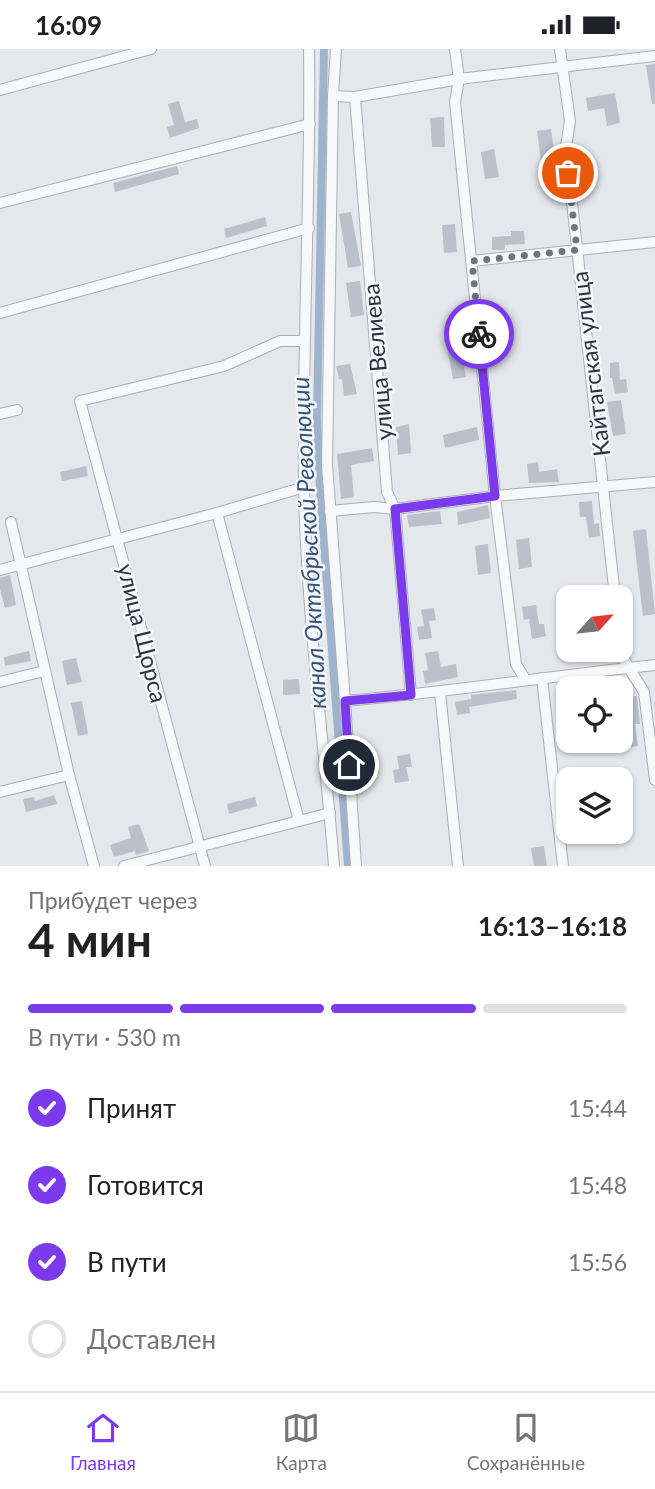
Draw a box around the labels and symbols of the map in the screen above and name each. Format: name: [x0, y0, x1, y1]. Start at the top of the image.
pin: [538, 143, 598, 203]
street label: Кайтагская улица: [565, 270, 615, 458]
street label: улица Велиева: [356, 282, 398, 442]
courier: [444, 299, 514, 369]
water label: канал Октябрьской Революции: [285, 376, 331, 710]
street label: улица Щорса: [112, 561, 174, 705]
north arrow: [556, 585, 634, 661]
pin: [319, 735, 379, 795]

